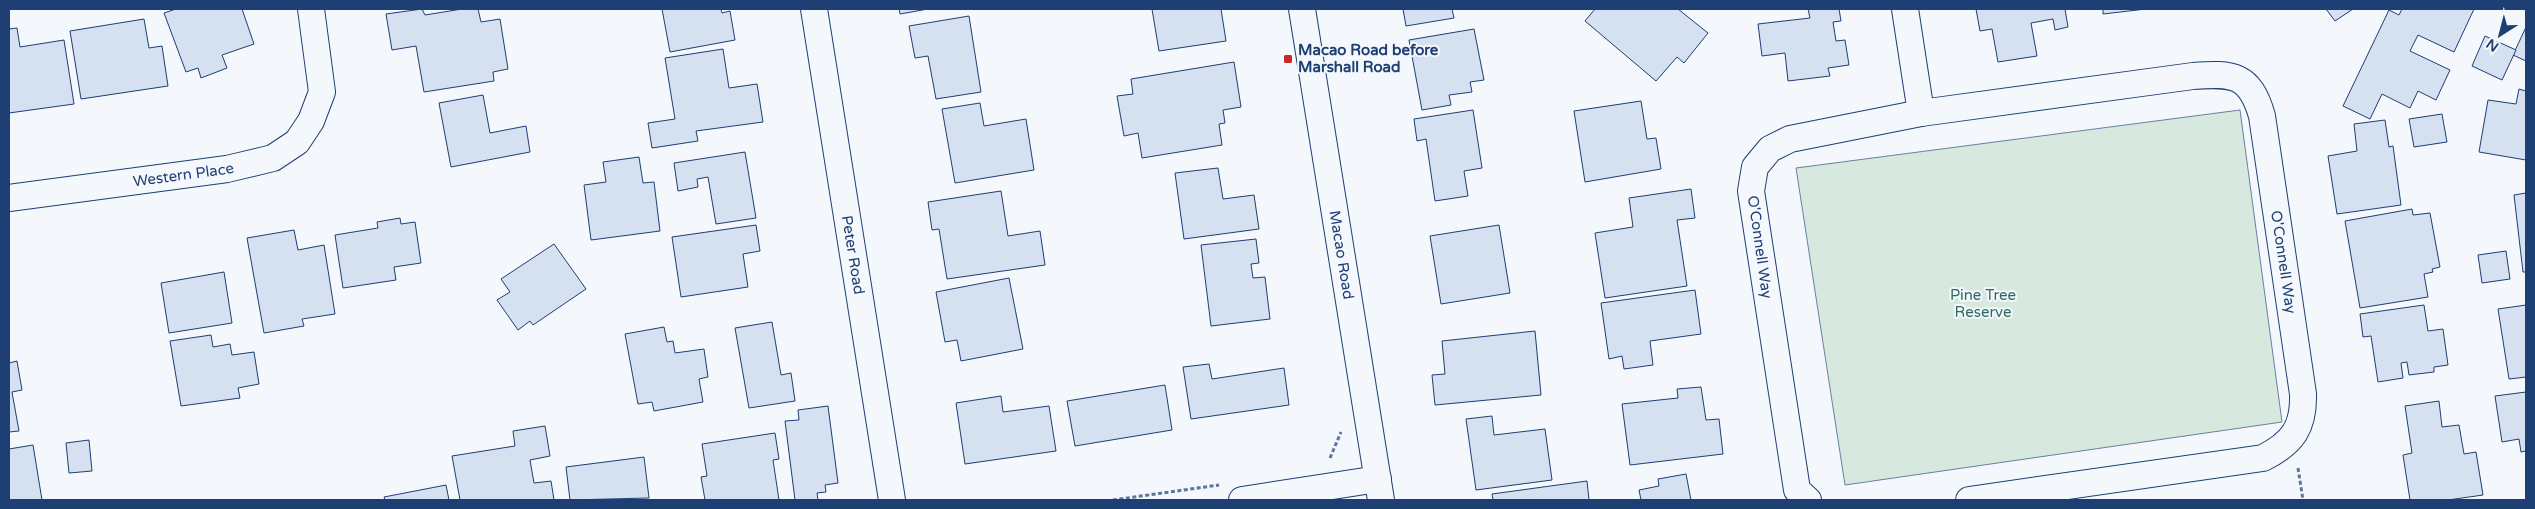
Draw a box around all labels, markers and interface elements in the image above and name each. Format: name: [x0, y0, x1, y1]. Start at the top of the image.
north arrow: [2475, 10, 2525, 60]
text: N: [2483, 35, 2502, 55]
place label: Macao Road before Marshall Road: [1298, 41, 1439, 76]
marker: Macao Road before Marshall Road: [1282, 53, 1294, 65]
street label: Western Place: [132, 159, 236, 190]
street label: O'Connell Way: [1744, 194, 1776, 300]
street label: Macao Road: [1326, 209, 1358, 301]
street label: O'Connell Way: [2267, 209, 2300, 315]
street label: Peter Road: [838, 214, 868, 296]
park label: Pine Tree Reserve: [1950, 286, 2016, 321]

